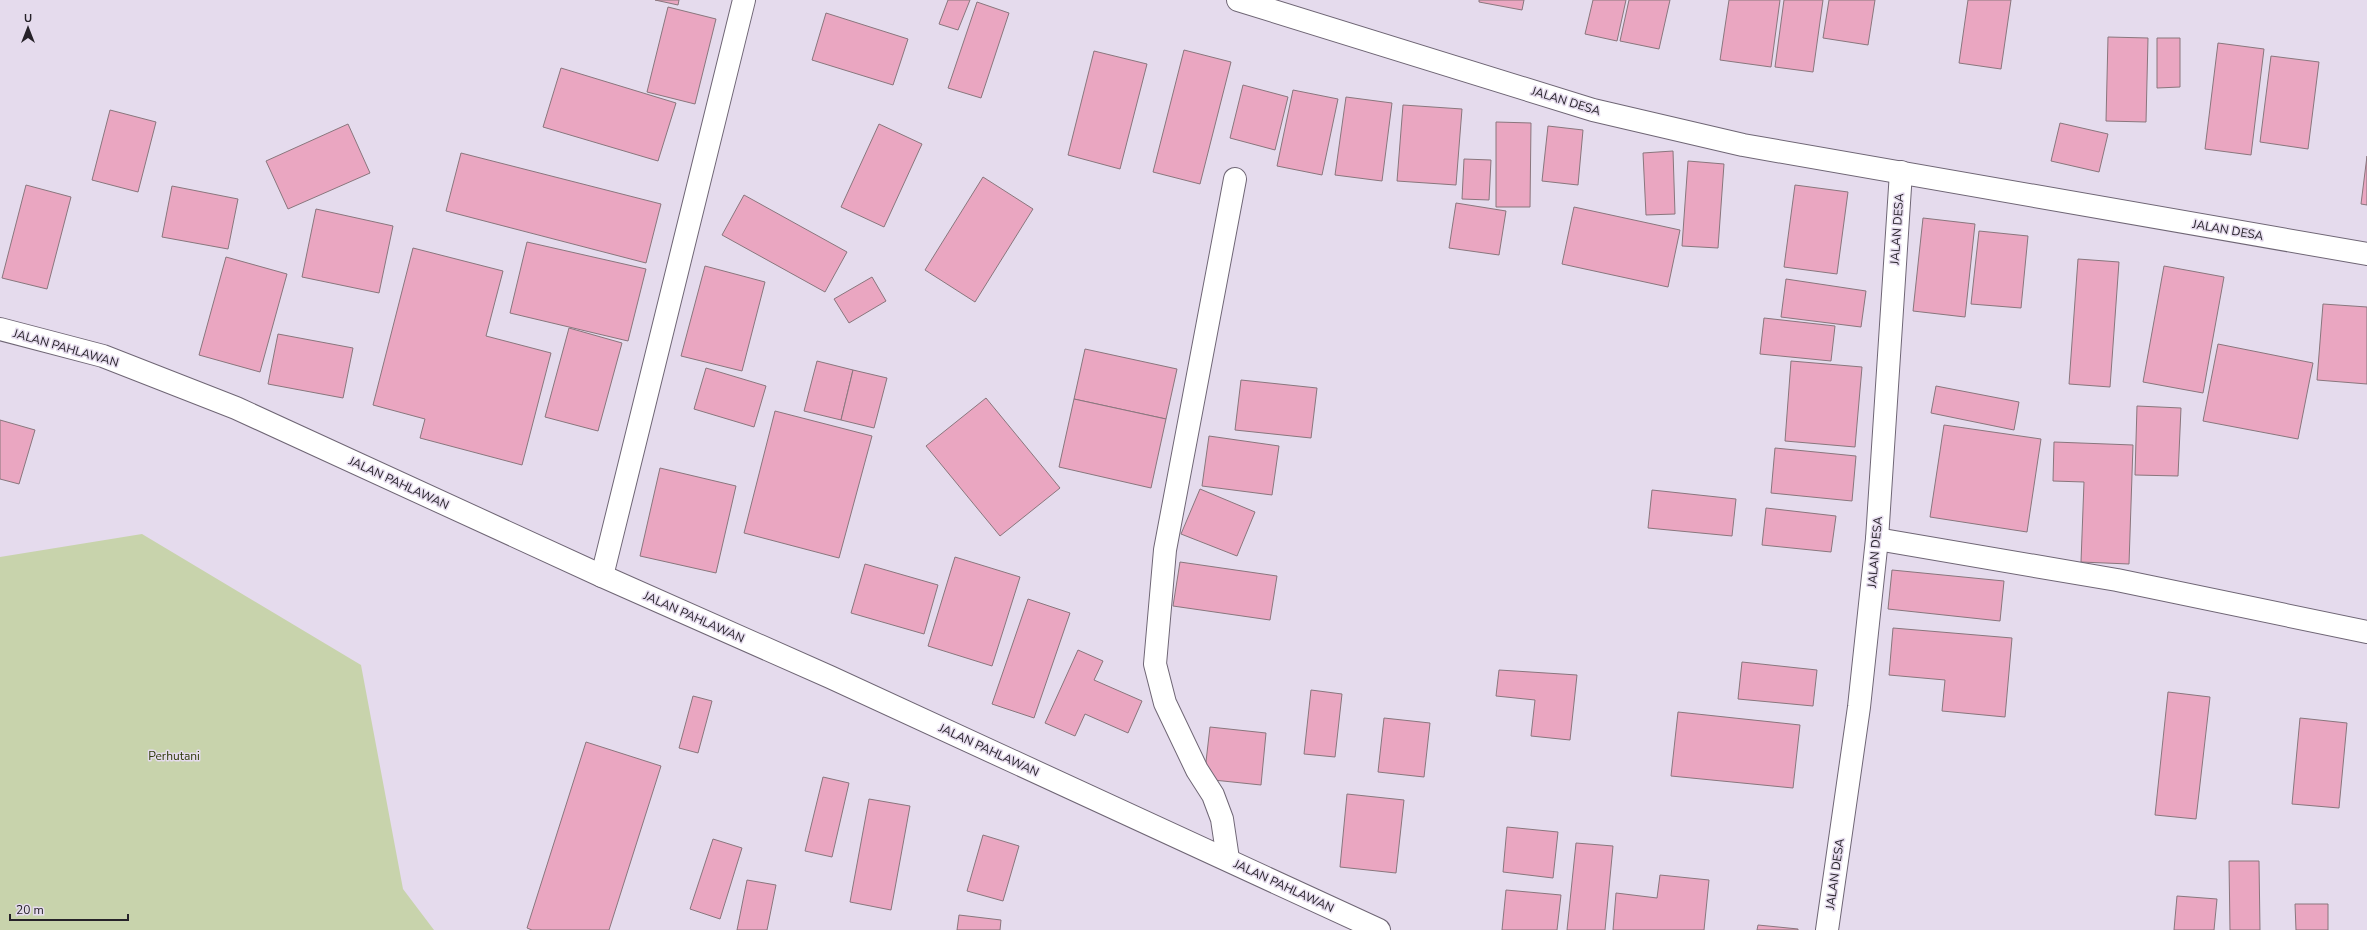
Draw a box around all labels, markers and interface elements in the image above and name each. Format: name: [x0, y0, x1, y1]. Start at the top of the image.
north arrow: [8, 8, 48, 48]
text: U: [24, 11, 32, 26]
street label: JALAN DESA: [1529, 83, 1603, 119]
street label: JALAN DESA: [1886, 193, 1907, 266]
street label: JALAN DESA: [2190, 216, 2265, 244]
street label: JALAN PAHLAWAN: [11, 325, 120, 371]
street label: JALAN PAHLAWAN: [345, 452, 452, 513]
street label: JALAN DESA: [1864, 515, 1886, 589]
street label: JALAN PAHLAWAN: [640, 587, 747, 646]
street label: JALAN PAHLAWAN: [935, 719, 1042, 780]
park label: Perhutani: [148, 748, 200, 764]
street label: JALAN DESA: [1822, 837, 1848, 912]
street label: JALAN PAHLAWAN: [1230, 855, 1337, 916]
scale bar: [10, 896, 128, 922]
text: 20 m: [16, 902, 44, 918]

